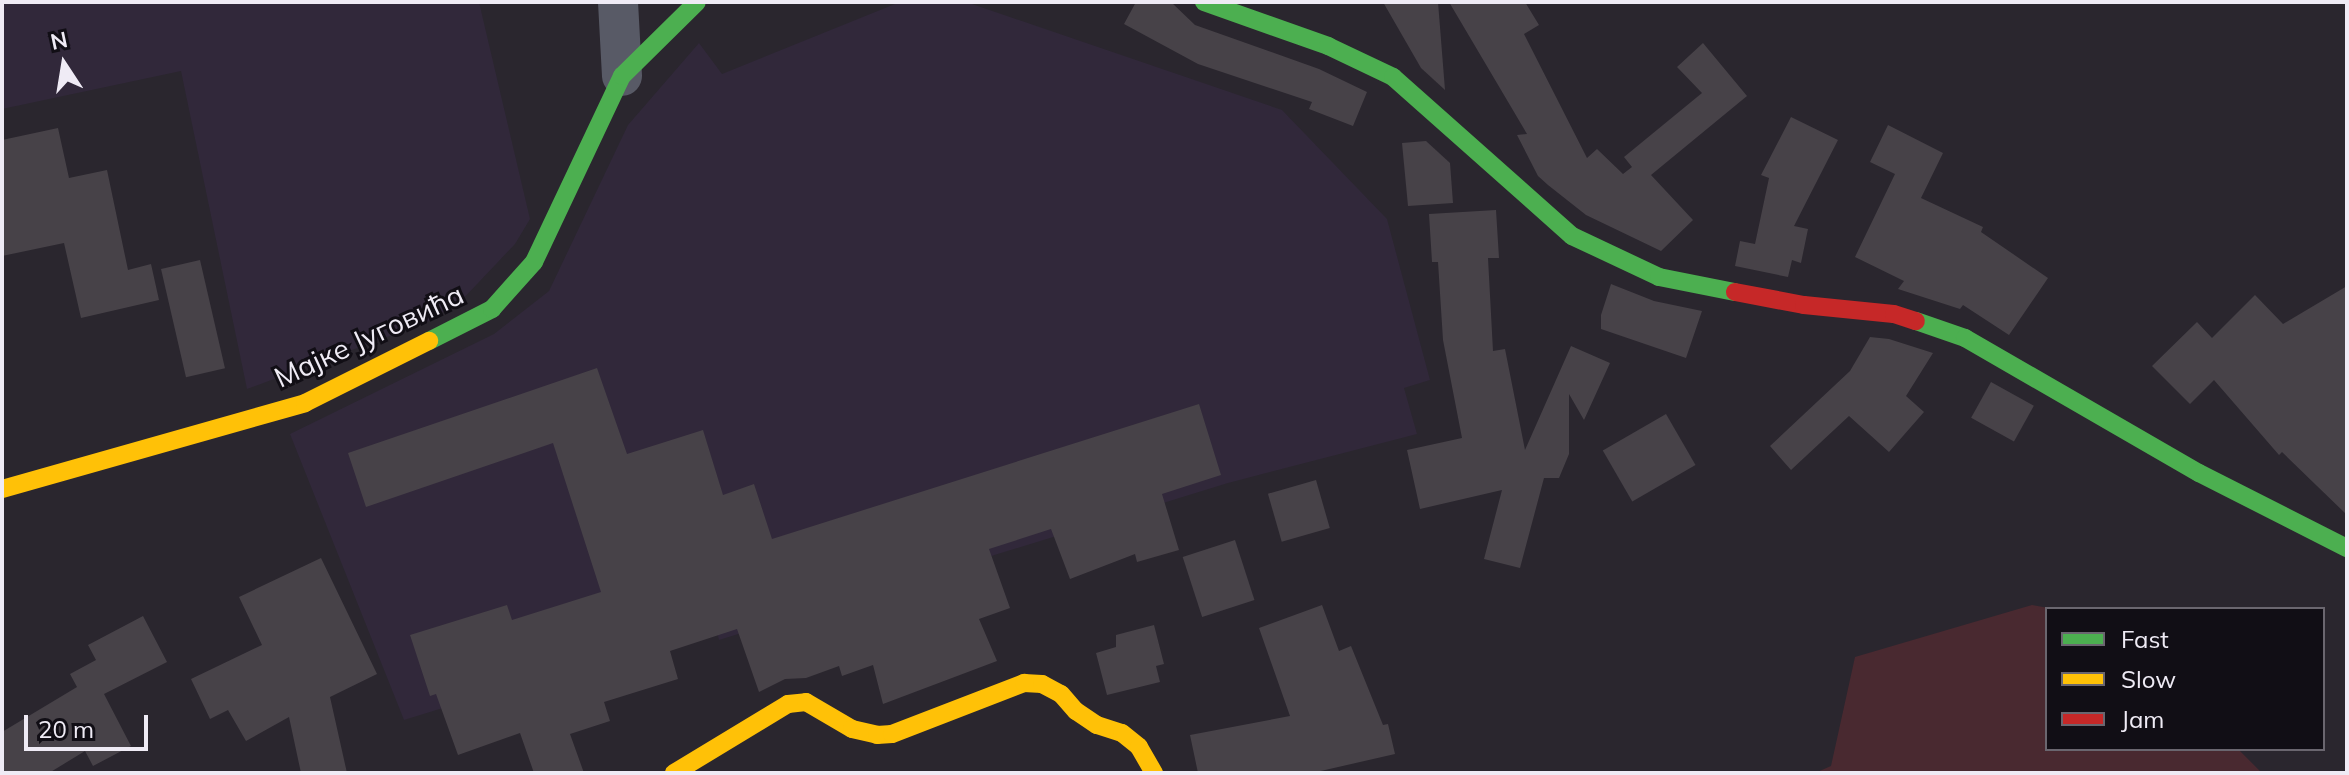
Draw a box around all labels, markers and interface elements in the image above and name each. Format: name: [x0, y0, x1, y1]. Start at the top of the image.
north arrow: [24, 24, 104, 104]
text: N: [48, 25, 70, 56]
street label: Мајке Југовића: [269, 277, 469, 395]
legend: [2045, 607, 2325, 751]
text: Fast: [2121, 624, 2169, 654]
text: Slow: [2121, 664, 2176, 694]
scale bar: [28, 699, 152, 749]
text: Jam: [2121, 704, 2164, 734]
text: 20 m: [38, 714, 94, 744]

